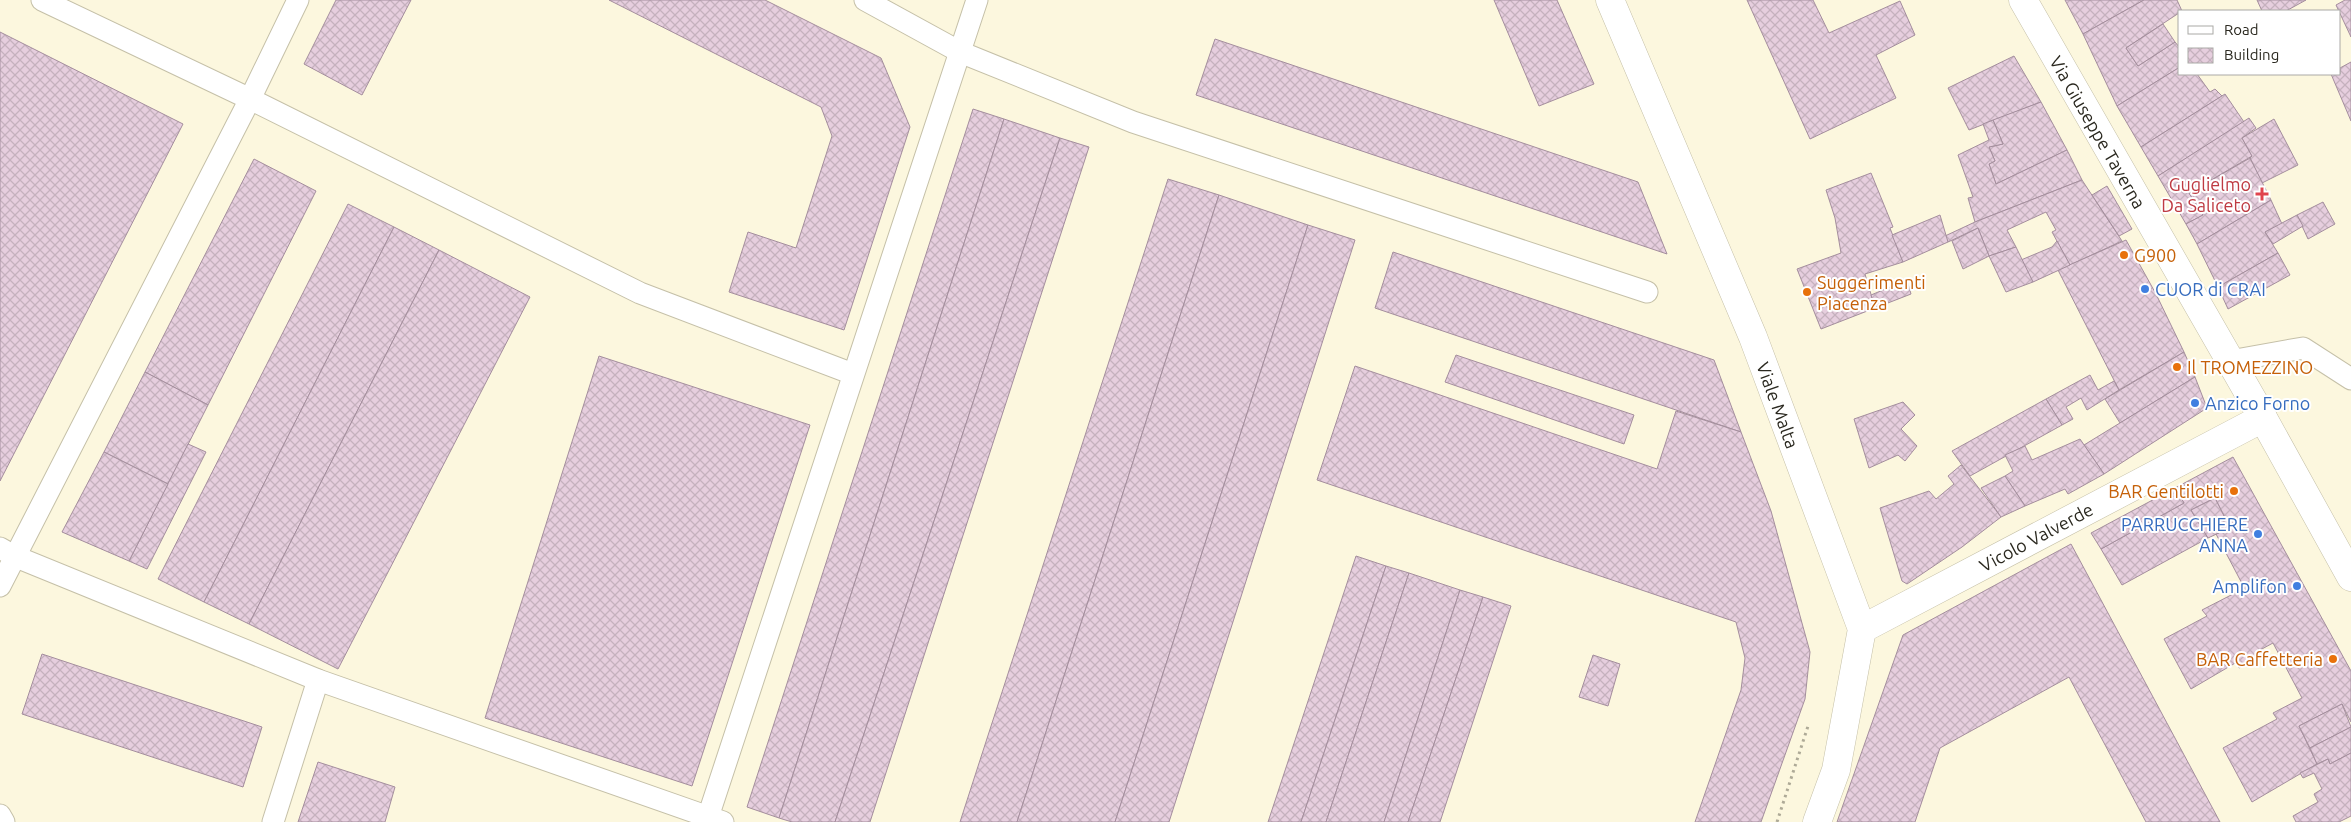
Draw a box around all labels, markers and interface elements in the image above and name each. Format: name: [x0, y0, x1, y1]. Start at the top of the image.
legend: [2178, 10, 2341, 75]
text: Road: [2224, 21, 2259, 38]
text: Building: [2224, 46, 2279, 63]
street label: Via Giuseppe Taverna: [2046, 52, 2150, 212]
place label: Guglielmo Da Saliceto: [2161, 174, 2251, 215]
marker: Guglielmo Da Saliceto: [2255, 187, 2269, 201]
place label: G900: [2134, 245, 2176, 265]
marker: G900: [2118, 249, 2130, 261]
place label: Suggerimenti Piacenza: [1817, 272, 1926, 313]
place label: CUOR di CRAI: [2155, 279, 2266, 299]
marker: CUOR di CRAI: [2139, 283, 2151, 295]
marker: Suggerimenti Piacenza: [1801, 286, 1813, 298]
place label: Il TROMEZZINO: [2187, 357, 2313, 377]
street label: Viale Malta: [1753, 359, 1803, 451]
marker: Il TROMEZZINO: [2171, 361, 2183, 373]
place label: Anzico Forno: [2205, 393, 2310, 413]
marker: Anzico Forno: [2189, 397, 2201, 409]
place label: BAR Gentilotti: [2108, 481, 2224, 501]
marker: BAR Gentilotti: [2228, 485, 2240, 497]
street label: Vicolo Valverde: [1976, 499, 2096, 575]
place label: PARRUCCHIERE ANNA: [2121, 514, 2248, 555]
marker: PARRUCCHIERE ANNA: [2252, 528, 2264, 540]
place label: Amplifon: [2212, 576, 2287, 596]
marker: Amplifon: [2291, 580, 2303, 592]
place label: BAR Caffetteria: [2196, 649, 2323, 669]
marker: BAR Caffetteria: [2327, 653, 2339, 665]

